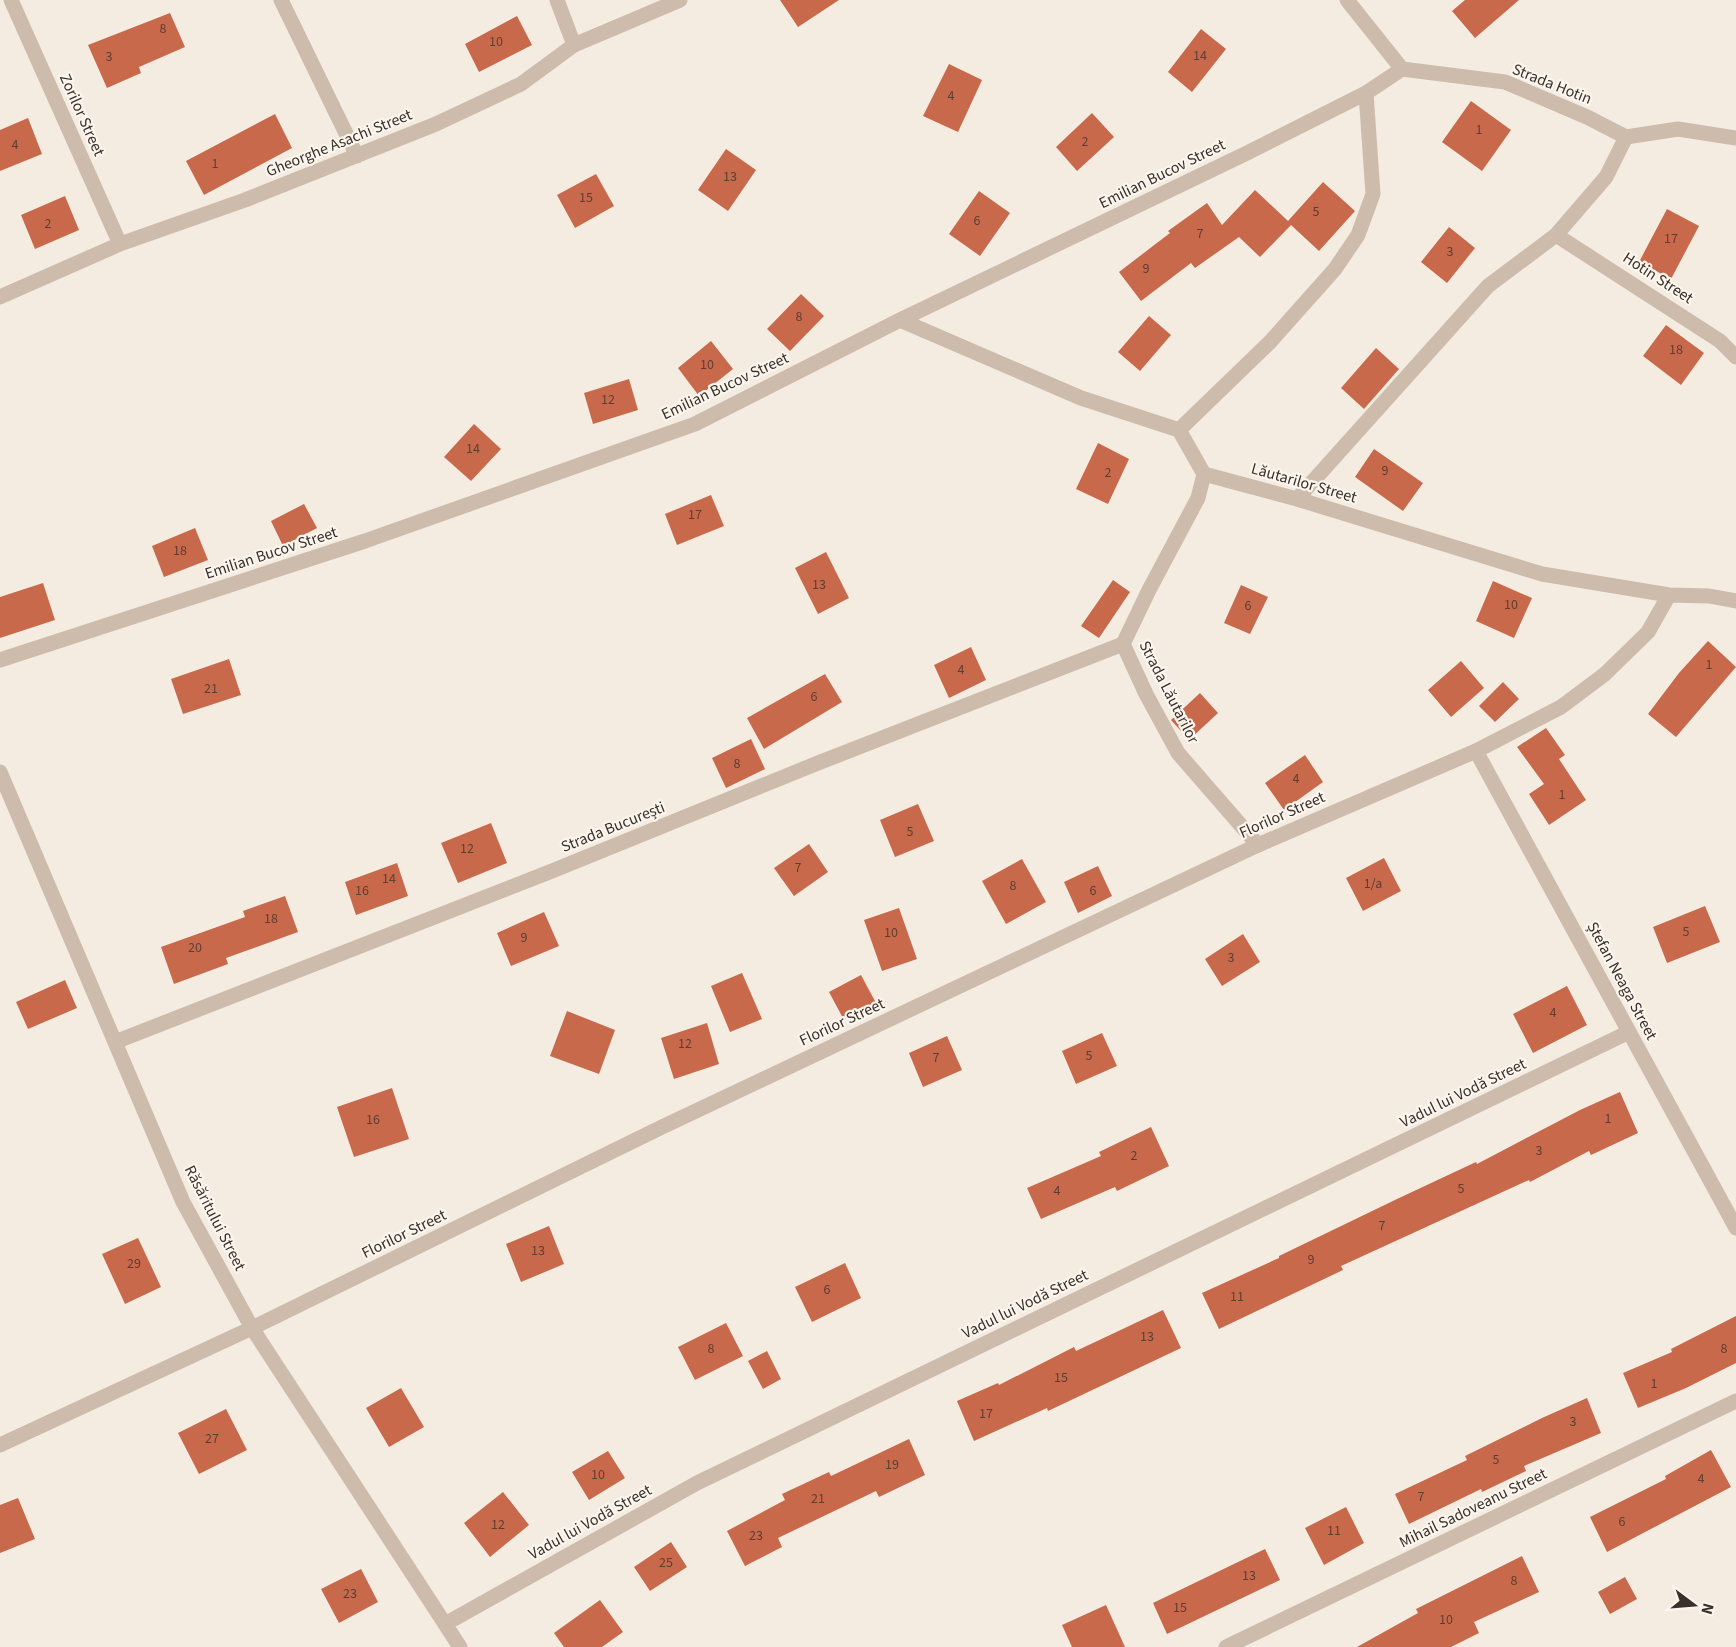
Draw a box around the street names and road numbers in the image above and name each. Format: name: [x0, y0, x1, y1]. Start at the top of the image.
street label: Strada Hotin: [1509, 58, 1595, 110]
street label: Zorilor Street: [54, 70, 110, 160]
street label: Gheorghe Asachi Street: [263, 103, 416, 182]
street label: Emilian Bucov Street: [1095, 134, 1229, 214]
street label: Hotin Street: [1618, 247, 1698, 309]
street label: Emilian Bucov Street: [658, 347, 793, 425]
street label: Lăutarilor Street: [1249, 457, 1360, 509]
street label: Emilian Bucov Street: [202, 521, 341, 585]
street label: Strada Lăutarilor: [1134, 637, 1205, 747]
street label: Florilor Street: [1236, 786, 1329, 844]
street label: Strada București: [558, 796, 668, 858]
street label: Ștefan Neaga Street: [1582, 918, 1663, 1044]
street label: Florilor Street: [796, 992, 889, 1051]
street label: Vadul lui Vodă Street: [1396, 1053, 1530, 1133]
street label: Răsăritului Street: [179, 1162, 251, 1275]
street label: Florilor Street: [358, 1204, 451, 1264]
street label: Vadul lui Vodă Street: [958, 1264, 1092, 1344]
street label: Mihail Sadoveanu Street: [1396, 1462, 1551, 1553]
street label: Vadul lui Vodă Street: [524, 1479, 656, 1565]

